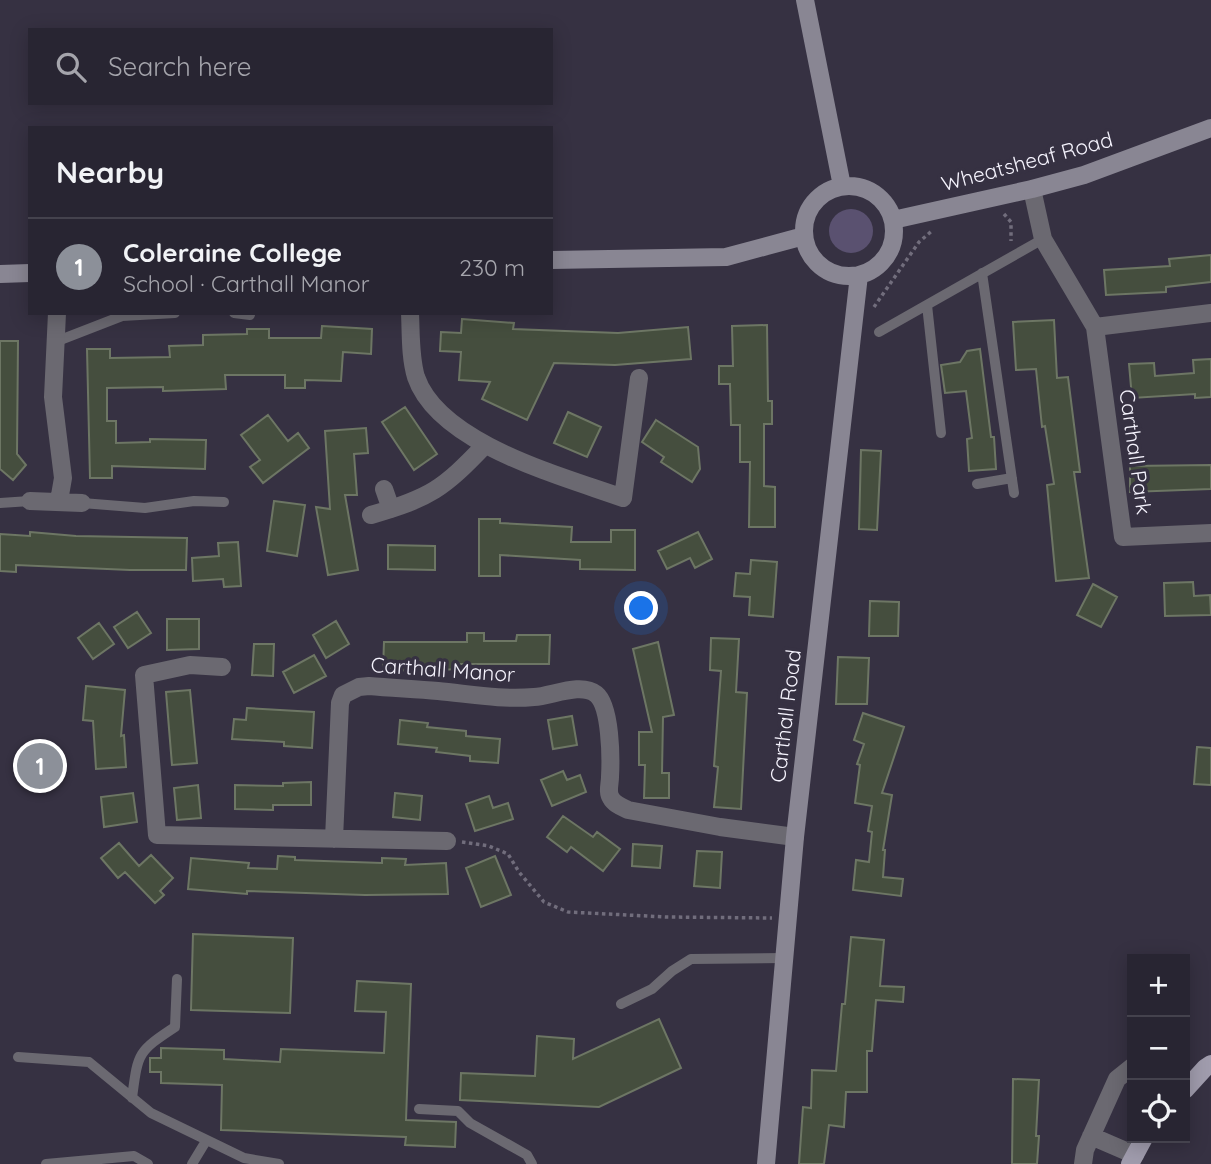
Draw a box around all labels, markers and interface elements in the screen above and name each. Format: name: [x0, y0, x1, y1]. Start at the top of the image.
search box: [28, 28, 553, 105]
icon: search: [52, 48, 90, 86]
text: Search here: [108, 50, 252, 83]
street label: Wheatsheaf Road: [938, 126, 1115, 196]
text: Nearby: [56, 153, 164, 191]
text: Coleraine College: [123, 236, 342, 269]
text: 1: [75, 253, 83, 282]
text: 230 m: [459, 253, 525, 282]
text: School · Carthall Manor: [123, 269, 370, 298]
street label: Carthall Park: [1114, 388, 1158, 516]
your location: [624, 591, 658, 625]
street label: Carthall Road: [764, 648, 806, 784]
street label: Carthall Manor: [370, 651, 516, 687]
pin: 1: [17, 740, 63, 792]
map controls: [1127, 954, 1190, 1143]
button: +: [1127, 954, 1190, 1017]
button: −: [1127, 1017, 1190, 1080]
button: locate: [1127, 1080, 1190, 1143]

